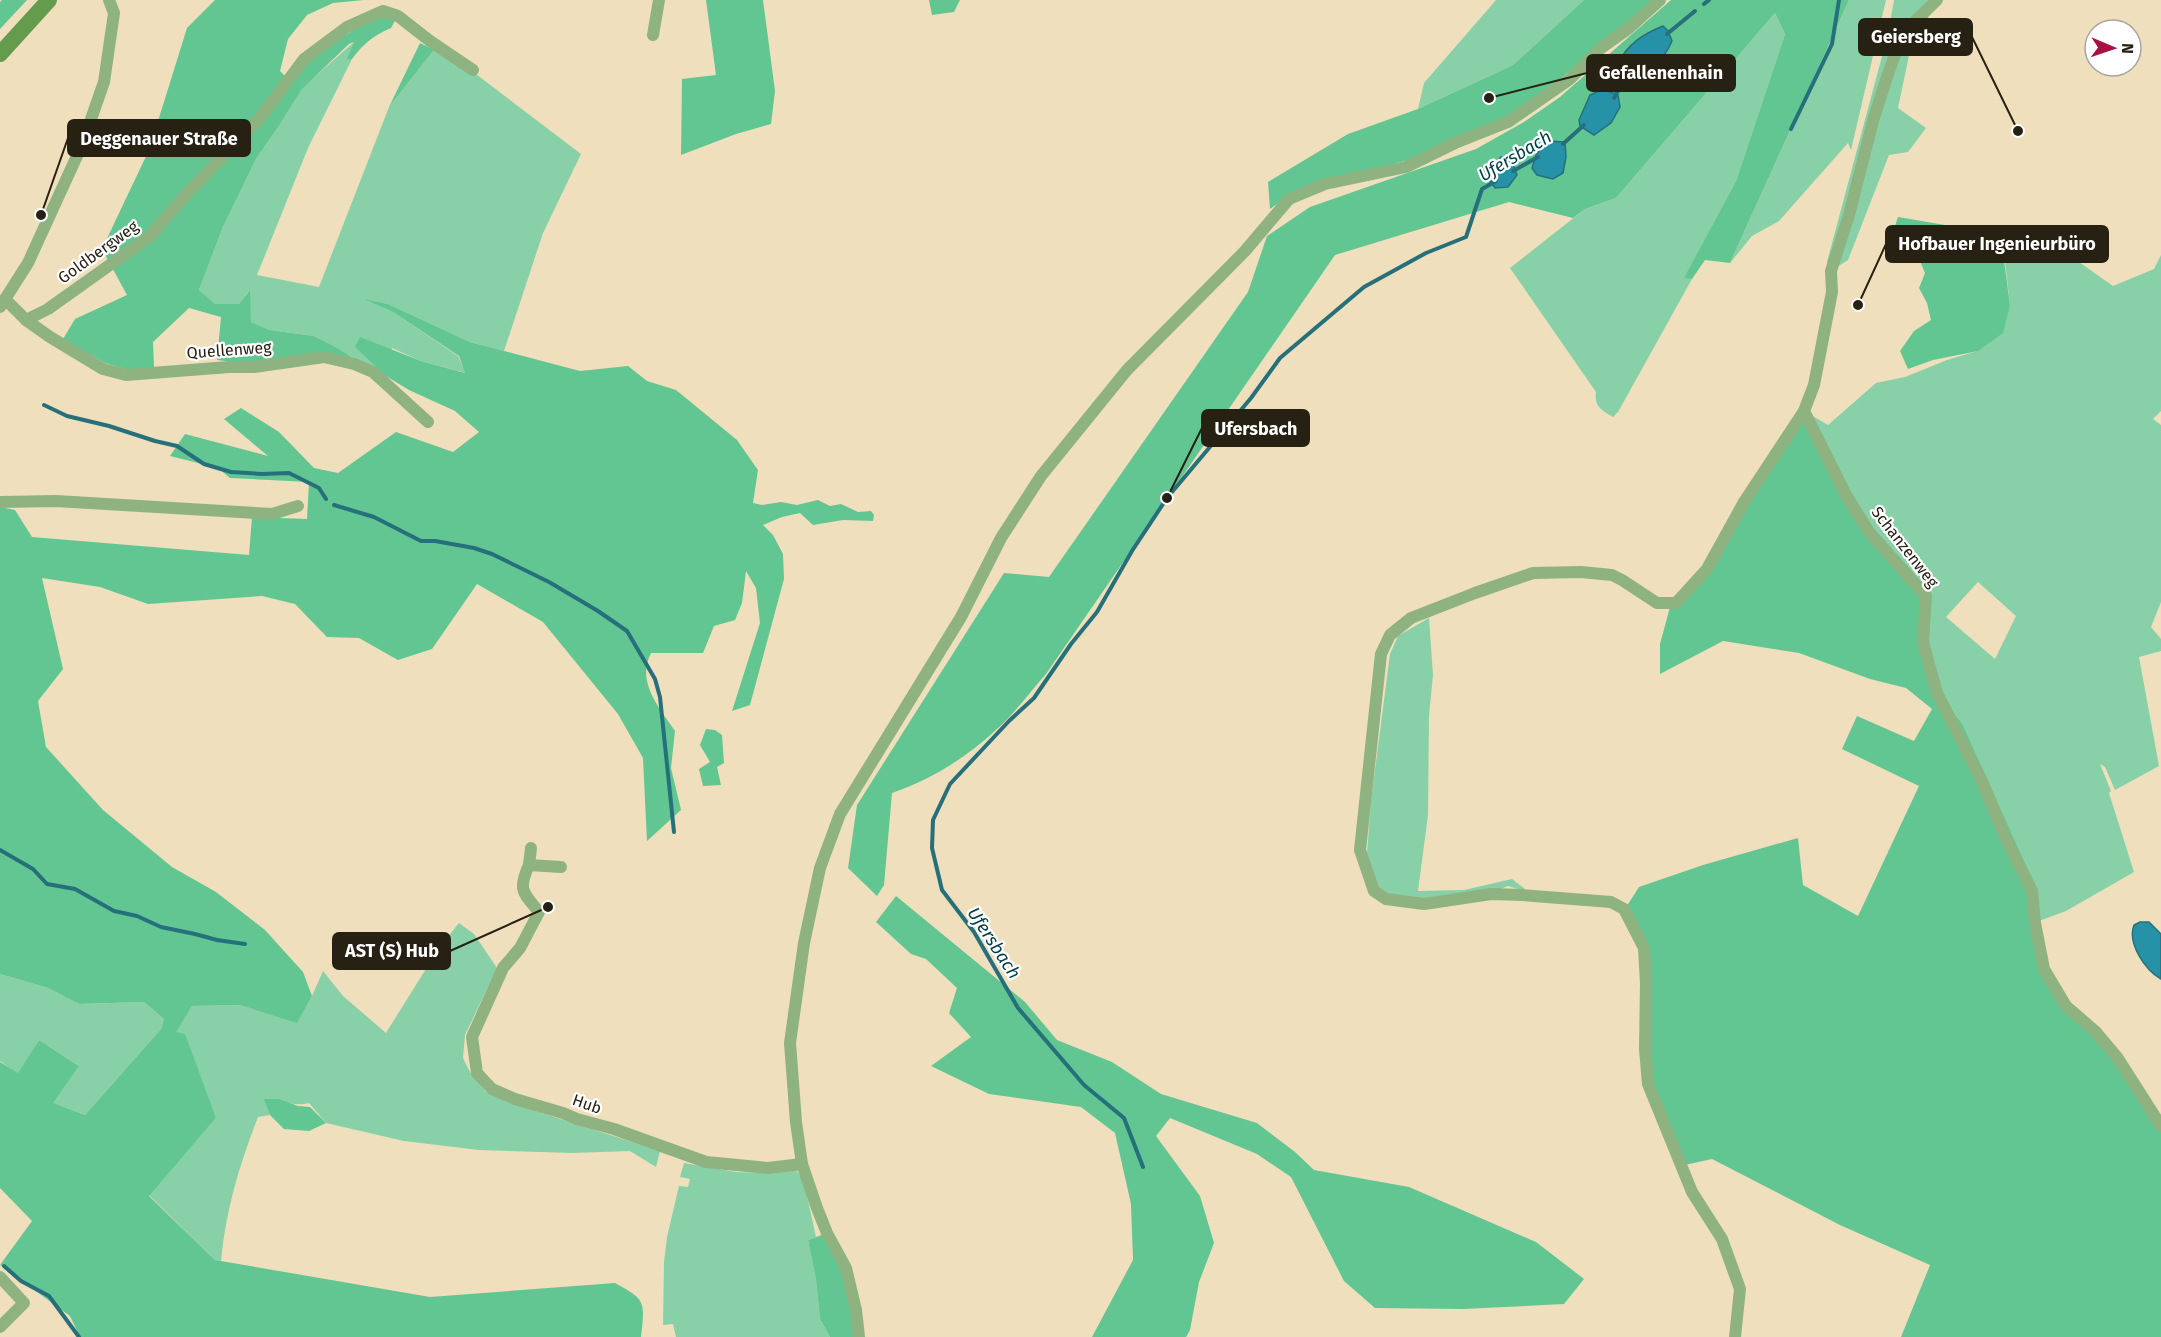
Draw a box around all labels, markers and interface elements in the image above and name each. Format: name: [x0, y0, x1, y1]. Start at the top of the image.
north arrow: [2083, 18, 2143, 78]
callout: Geiersberg: [1859, 19, 1972, 55]
text: Geiersberg: [1871, 26, 1961, 48]
text: N: [2118, 43, 2137, 54]
callout: Gefallenenhain: [1587, 55, 1735, 91]
text: Gefallenenhain: [1599, 62, 1723, 84]
callout: Deggenauer Straße: [68, 120, 250, 156]
water label: Ufersbach: [1474, 126, 1556, 186]
text: Deggenauer Straße: [80, 128, 238, 150]
street label: Goldbergweg: [54, 216, 142, 287]
callout: Hofbauer Ingenieurbüro: [1886, 226, 2108, 262]
text: Hofbauer Ingenieurbüro: [1898, 233, 2096, 255]
street label: Quellenweg: [186, 338, 273, 362]
callout: Ufersbach: [1202, 410, 1309, 446]
text: Ufersbach: [1214, 418, 1298, 440]
street label: Schanzenweg: [1868, 503, 1943, 592]
water label: Ufersbach: [963, 903, 1025, 983]
callout: AST (S) Hub: [333, 933, 450, 969]
text: AST (S) Hub: [344, 940, 439, 962]
street label: Hub: [570, 1090, 604, 1118]

